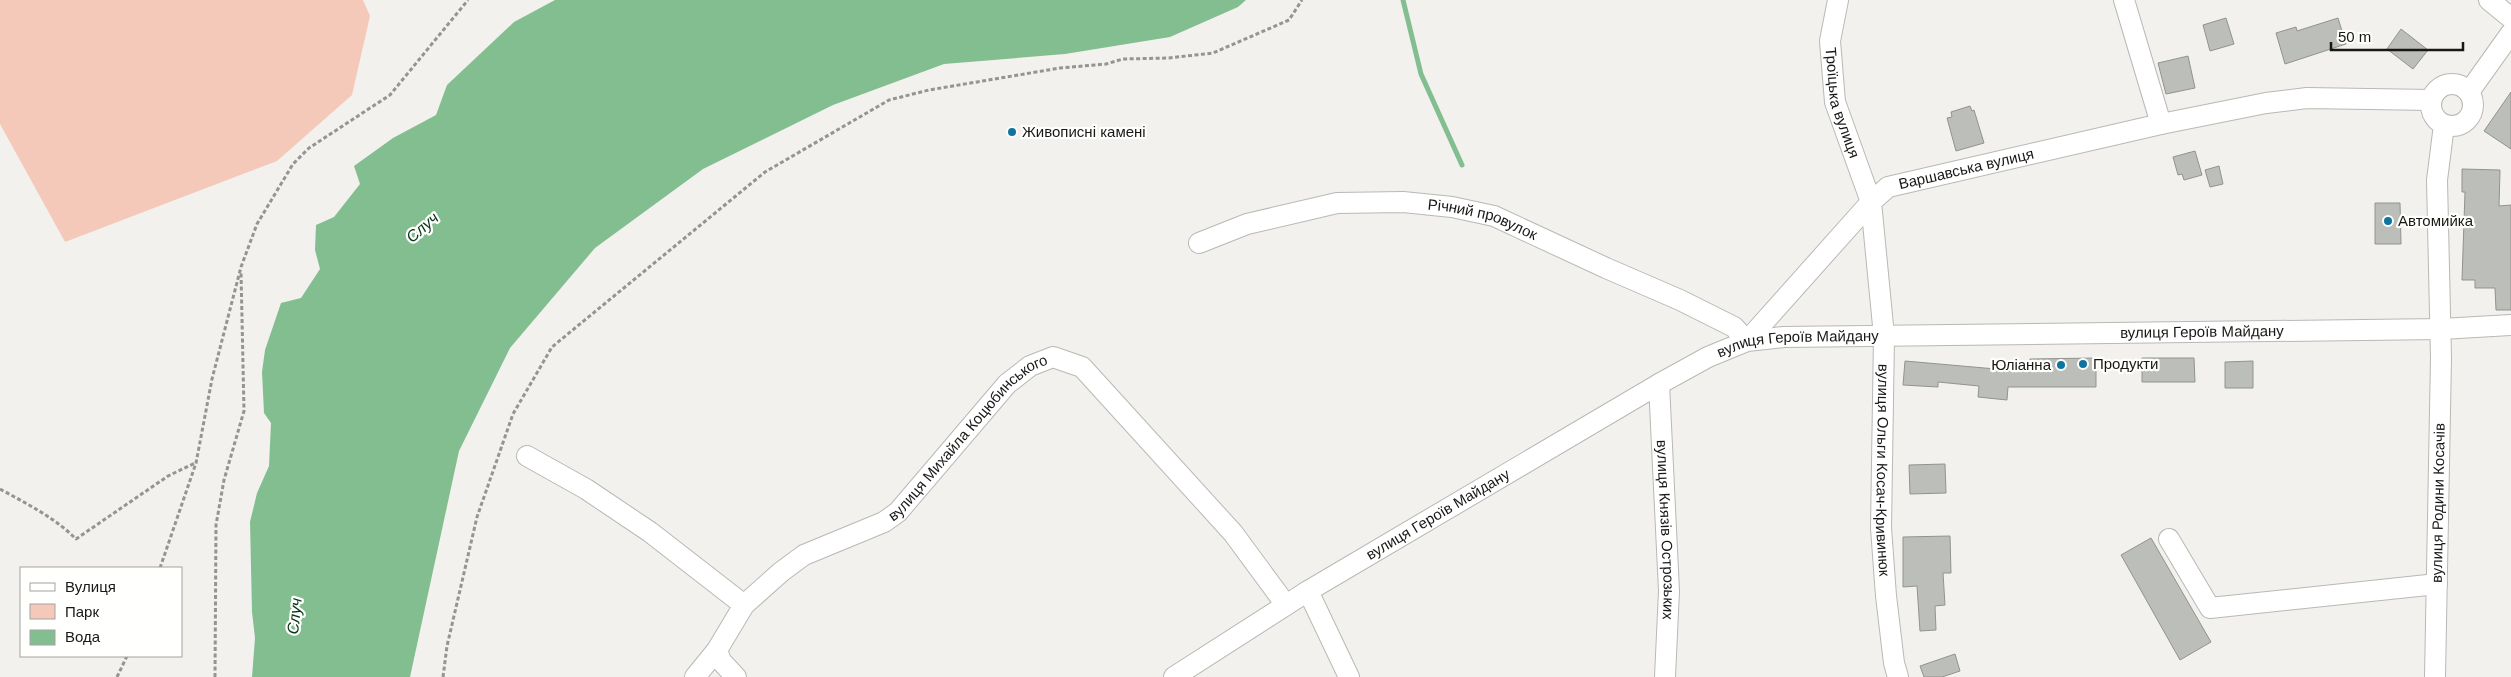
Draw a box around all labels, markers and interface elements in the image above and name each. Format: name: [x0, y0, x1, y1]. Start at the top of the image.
scale bar: [2331, 20, 2464, 52]
text: 50 m: [2338, 28, 2371, 45]
street label: Троїцька вулиця: [1823, 47, 1863, 160]
place label: Живописні камені: [1022, 123, 1146, 140]
marker: Живописні камені: [1006, 126, 1018, 138]
street label: Варшавська вулиця: [1897, 145, 2035, 192]
street label: Річний провулок: [1427, 196, 1541, 243]
water label: Случ: [403, 209, 442, 246]
place label: Автомийка: [2398, 212, 2474, 229]
marker: Автомийка: [2382, 215, 2394, 227]
street label: вулиця Героїв Майдану: [2120, 322, 2284, 341]
street label: вулиця Героїв Майдану: [1714, 327, 1879, 360]
street label: вулиця Михайла Коцюбинського: [885, 351, 1050, 524]
place label: Продукти: [2093, 355, 2158, 372]
place label: Юліанна: [1991, 356, 2052, 373]
marker: Продукти: [2077, 358, 2089, 370]
marker: Юліанна: [2055, 359, 2067, 371]
street label: вулиця Ольги Косач-Кривинюк: [1873, 364, 1894, 577]
street label: вулиця Родини Косачів: [2428, 423, 2448, 583]
street label: вулиця Князів Острозьких: [1654, 439, 1678, 621]
street label: вулиця Героїв Майдану: [1363, 465, 1513, 563]
legend: [20, 567, 182, 657]
text: Вулиця: [65, 578, 116, 595]
water label: Случ: [284, 597, 305, 635]
text: Парк: [65, 603, 99, 620]
text: Вода: [65, 628, 101, 645]

